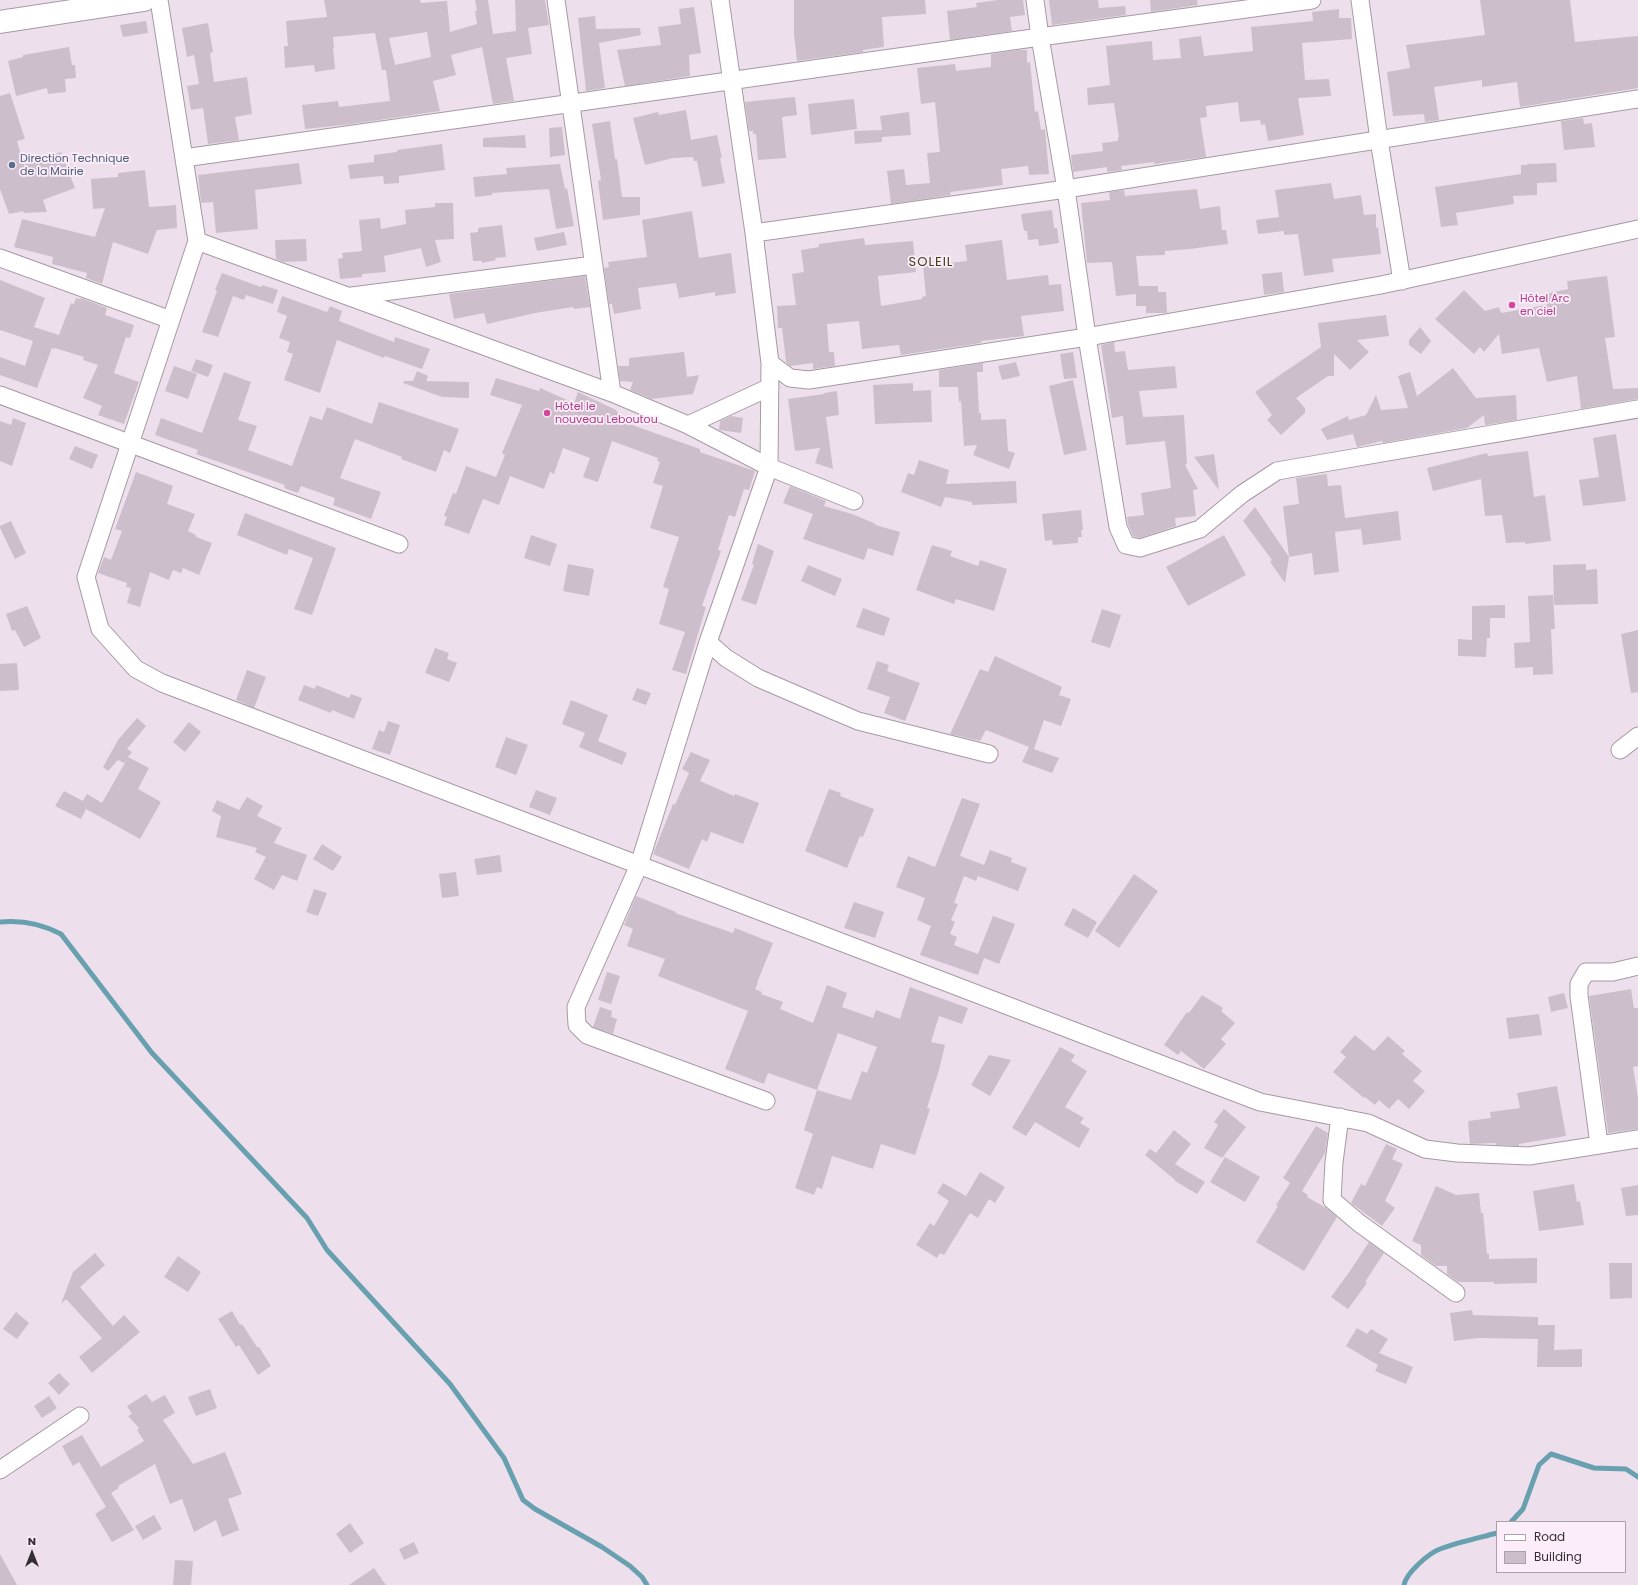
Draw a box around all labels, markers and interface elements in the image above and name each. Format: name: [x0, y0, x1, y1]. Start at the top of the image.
place label: Direction Technique de la Mairie: [20, 152, 129, 178]
marker: Direction Technique de la Mairie: [7, 160, 17, 170]
district label: SOLEIL: [909, 255, 953, 271]
place label: Hôtel Arc en ciel: [1520, 292, 1569, 318]
marker: Hôtel Arc en ciel: [1507, 300, 1517, 310]
place label: Hôtel le nouveau Leboutou: [555, 400, 658, 426]
marker: Hôtel le nouveau Leboutou: [542, 408, 552, 418]
legend: [1496, 1521, 1626, 1573]
text: Road: [1534, 1528, 1565, 1545]
north arrow: [12, 1533, 52, 1573]
text: N: [28, 1533, 36, 1549]
text: Building: [1534, 1548, 1582, 1565]

